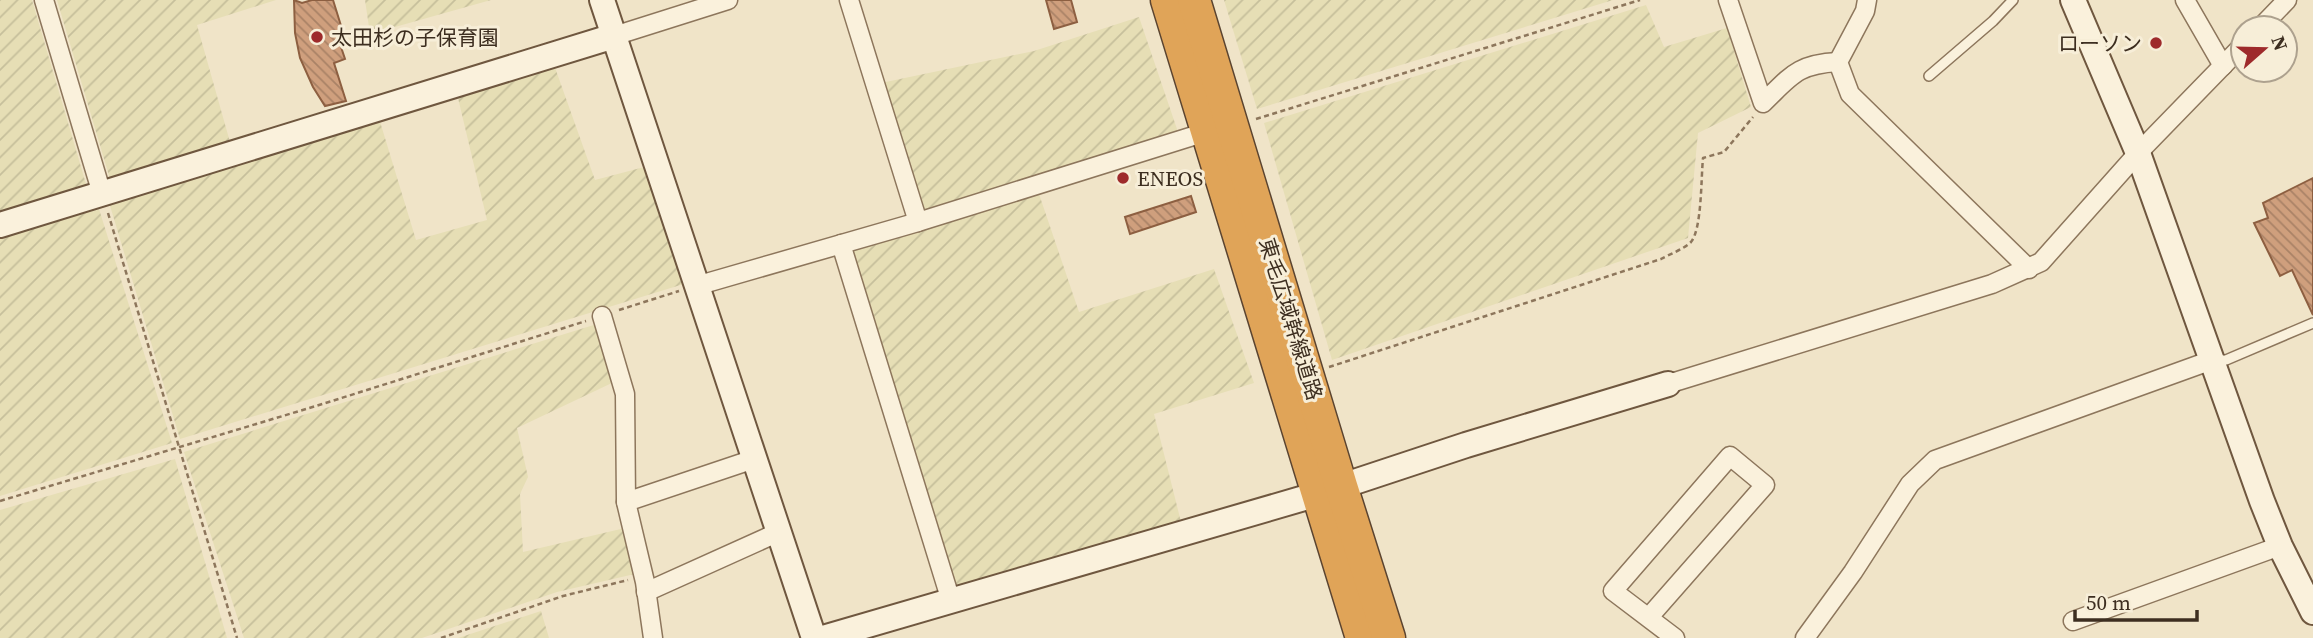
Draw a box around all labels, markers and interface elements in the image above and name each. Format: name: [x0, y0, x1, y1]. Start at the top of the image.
north arrow: [2229, 14, 2299, 84]
place label: 太田杉の子保育園: [331, 23, 499, 52]
marker: 太田杉の子保育園: [309, 29, 325, 45]
place label: ローソン: [2058, 29, 2142, 58]
text: N: [2265, 32, 2295, 54]
marker: ローソン: [2148, 35, 2164, 51]
place label: ENEOS: [1137, 164, 1203, 193]
marker: ENEOS: [1115, 170, 1131, 186]
street label: 東毛広域幹線道路: [1253, 234, 1329, 404]
scale bar: [2075, 578, 2198, 622]
text: 50 m: [2086, 588, 2131, 617]

